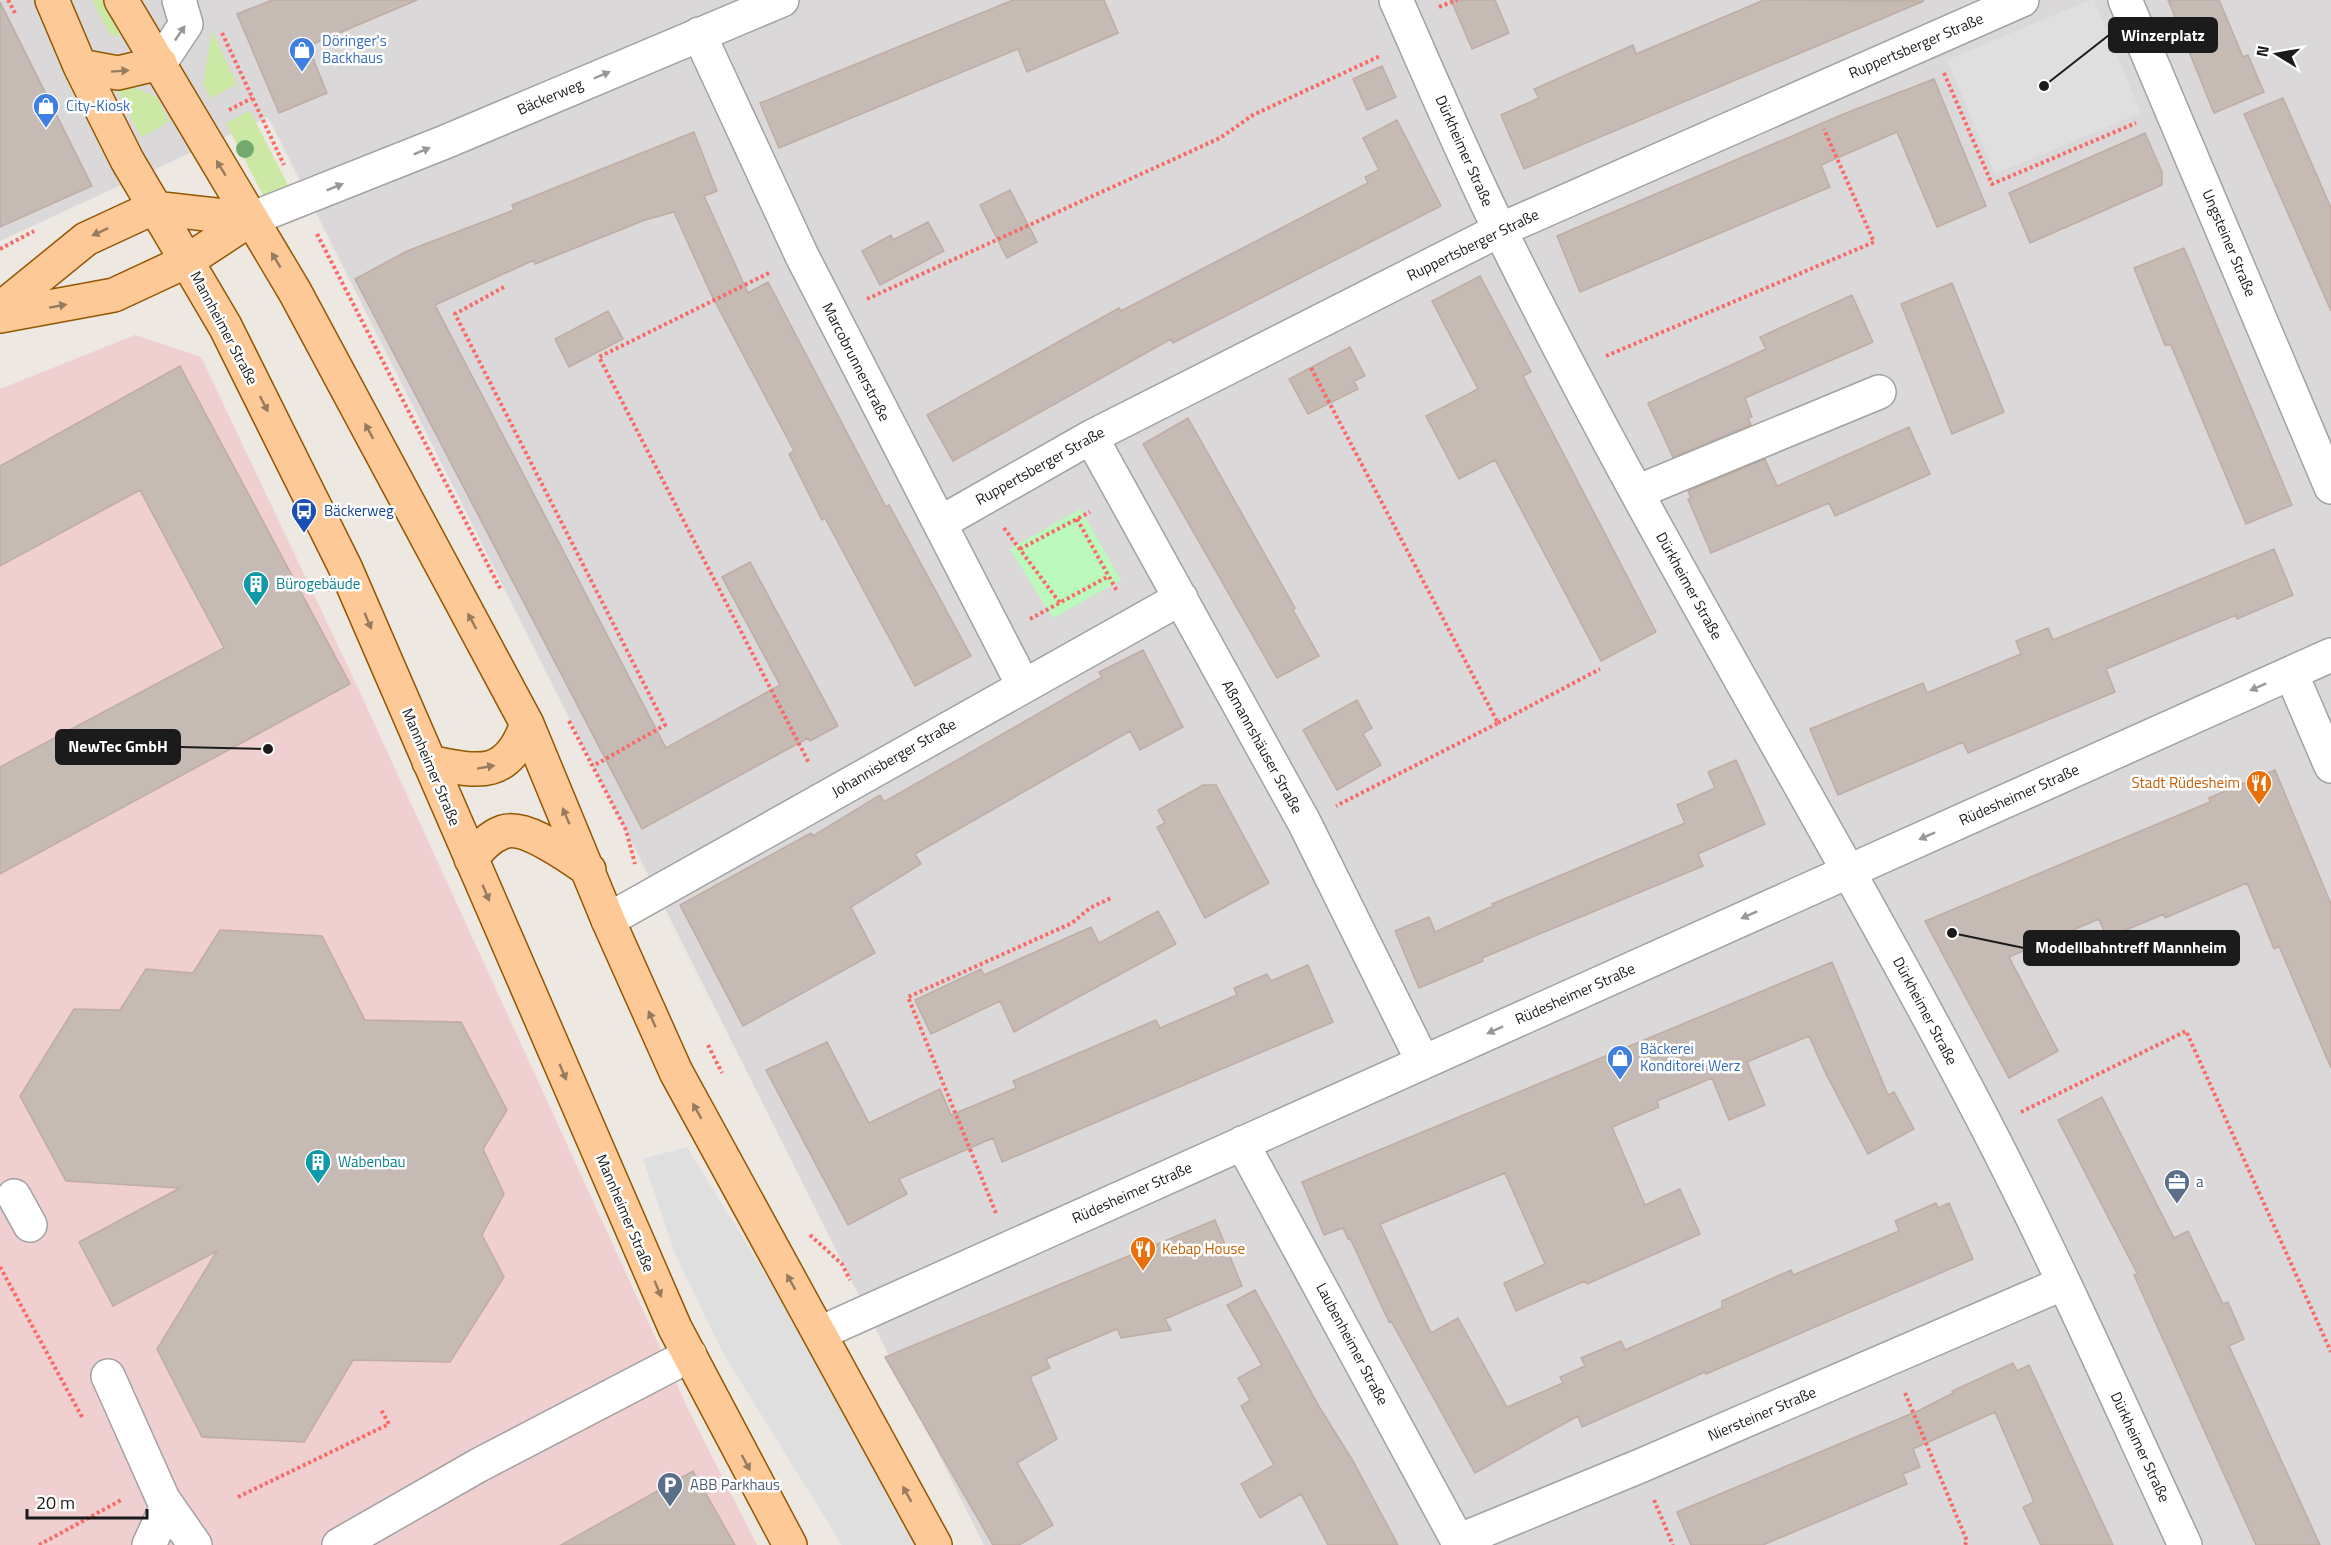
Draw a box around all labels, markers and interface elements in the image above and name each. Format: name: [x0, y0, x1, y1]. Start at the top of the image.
street label: Ruppertsberger Straße: [1845, 7, 1987, 84]
callout: Winzerplatz: [2109, 18, 2217, 52]
text: Winzerplatz: [2121, 23, 2205, 47]
north arrow: [2247, 24, 2307, 84]
one-way arrow: [174, 25, 185, 41]
place label: Döringer's Backhaus: [322, 29, 387, 69]
shop icon: Döringer's Backhaus: [287, 35, 317, 73]
text: N: [2249, 43, 2275, 59]
one-way arrow: [111, 66, 130, 76]
one-way arrow: [593, 70, 611, 79]
street label: Bäckerweg: [513, 72, 587, 121]
shop icon: City-Kiosk: [31, 91, 61, 129]
street label: Dürkheimer Straße: [1430, 91, 1499, 210]
place label: City-Kiosk: [66, 94, 130, 117]
one-way arrow: [414, 146, 432, 156]
one-way arrow: [216, 160, 227, 176]
one-way arrow: [326, 182, 344, 192]
street label: Ungsteiner Straße: [2196, 185, 2262, 300]
street label: Ruppertsberger Straße: [1403, 203, 1543, 287]
one-way arrow: [91, 228, 108, 237]
one-way arrow: [270, 252, 281, 268]
street label: Mannheimer Straße: [185, 267, 264, 389]
street label: Marcobrunnerstraße: [817, 298, 896, 425]
one-way arrow: [48, 301, 67, 310]
one-way arrow: [260, 396, 269, 413]
street label: Ruppertsberger Straße: [971, 420, 1109, 511]
one-way arrow: [364, 422, 374, 439]
bus stop icon: Bäckerweg: [289, 496, 319, 534]
place label: Bäckerweg: [324, 499, 394, 522]
street label: Dürkheimer Straße: [1650, 528, 1729, 644]
building icon: Bürogebäude: [241, 569, 271, 607]
place label: Bürogebäude: [276, 572, 360, 595]
one-way arrow: [364, 612, 373, 630]
one-way arrow: [467, 613, 477, 630]
street label: Aßmannshäuser Straße: [1216, 676, 1309, 818]
one-way arrow: [2249, 682, 2267, 692]
street label: Mannheimer Straße: [396, 704, 467, 829]
street label: Johannisberger Straße: [827, 712, 960, 803]
callout: NewTec GmbH: [56, 730, 180, 764]
text: NewTec GmbH: [68, 734, 168, 758]
street label: Rüdesheimer Straße: [1955, 758, 2083, 831]
one-way arrow: [477, 763, 496, 772]
restaurant icon: Stadt Rüdesheim: [2244, 768, 2274, 806]
place label: Stadt Rüdesheim: [2132, 771, 2240, 794]
one-way arrow: [561, 807, 571, 825]
one-way arrow: [1919, 831, 1936, 840]
one-way arrow: [481, 884, 491, 902]
one-way arrow: [1741, 911, 1758, 920]
callout: Modellbahntreff Mannheim: [2024, 931, 2239, 965]
text: Modellbahntreff Mannheim: [2035, 935, 2227, 959]
street label: Dürkheimer Straße: [1887, 953, 1964, 1069]
street label: Rüdesheimer Straße: [1511, 957, 1639, 1030]
one-way arrow: [647, 1009, 657, 1027]
one-way arrow: [1486, 1025, 1503, 1034]
place label: Bäckerei Konditorei Werz: [1640, 1037, 1741, 1077]
shop icon: Bäckerei Konditorei Werz: [1605, 1043, 1635, 1081]
one-way arrow: [558, 1063, 568, 1081]
one-way arrow: [692, 1102, 702, 1119]
building icon: Wabenbau: [303, 1147, 333, 1185]
place label: Wabenbau: [338, 1150, 405, 1173]
street label: Mannheimer Straße: [590, 1150, 661, 1275]
street label: Rüdesheimer Straße: [1068, 1156, 1196, 1229]
office icon: a: [2162, 1167, 2192, 1205]
place label: a: [2196, 1170, 2204, 1193]
restaurant icon: Kebap House: [1128, 1234, 1158, 1272]
place label: Kebap House: [1162, 1237, 1245, 1260]
one-way arrow: [786, 1273, 796, 1290]
street label: Laubenheimer Straße: [1310, 1278, 1394, 1409]
one-way arrow: [653, 1281, 663, 1299]
street label: Niersteiner Straße: [1704, 1380, 1819, 1447]
street label: Dürkheimer Straße: [2105, 1388, 2176, 1506]
one-way arrow: [742, 1454, 751, 1471]
parking icon: ABB Parkhaus: [655, 1470, 685, 1508]
place label: ABB Parkhaus: [690, 1473, 780, 1496]
scale bar: [27, 1482, 147, 1520]
one-way arrow: [902, 1485, 912, 1502]
text: 20 m: [36, 1489, 75, 1516]

